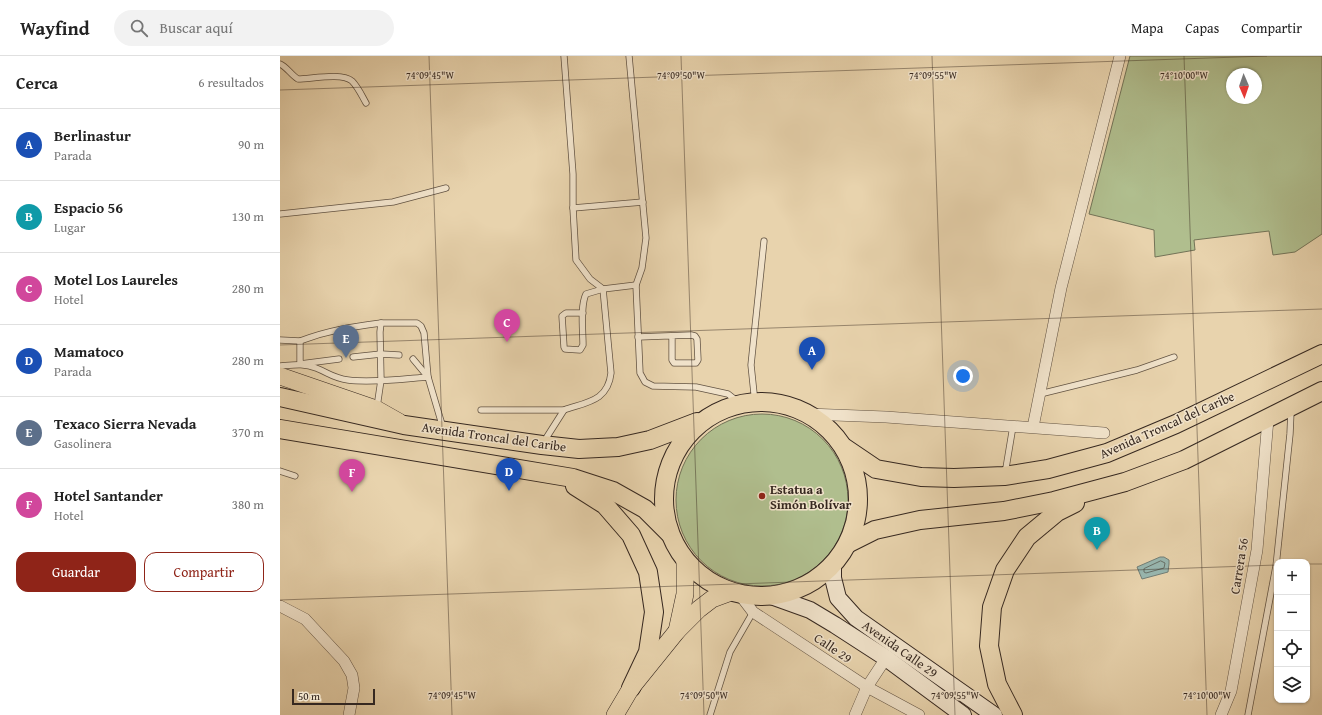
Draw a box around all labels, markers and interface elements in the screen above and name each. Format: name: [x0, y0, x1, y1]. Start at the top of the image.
search box: [114, 10, 394, 46]
text: Wayfind: [20, 14, 90, 42]
icon: search: [128, 17, 150, 39]
text: Buscar aquí: [160, 17, 233, 38]
text: Mapa: [1131, 18, 1163, 38]
text: Capas: [1185, 18, 1219, 38]
text: Compartir: [1241, 18, 1302, 38]
text: 74°09'45"W: [406, 68, 454, 83]
text: 74°09'50"W: [657, 68, 705, 83]
text: 74°09'55"W: [909, 68, 957, 83]
text: 74°10'00"W: [1160, 68, 1208, 83]
north arrow: [1226, 68, 1262, 104]
text: Cerca: [16, 70, 58, 95]
text: 6 resultados: [198, 73, 264, 92]
text: Berlinastur: [54, 125, 131, 146]
text: A: [25, 135, 33, 154]
text: 90 m: [238, 135, 264, 154]
text: Parada: [54, 146, 92, 165]
text: Espacio 56: [54, 197, 123, 218]
text: B: [25, 207, 33, 226]
text: 130 m: [232, 207, 264, 226]
text: Lugar: [54, 218, 85, 237]
text: Motel Los Laureles: [54, 269, 178, 290]
text: C: [25, 279, 33, 298]
text: 280 m: [232, 279, 264, 298]
text: Hotel: [54, 290, 84, 309]
pin: C: [494, 309, 520, 342]
pin: E: [333, 325, 359, 358]
pin: A: [799, 337, 825, 370]
text: Mamatoco: [54, 341, 124, 362]
text: D: [25, 351, 33, 370]
text: 280 m: [232, 351, 264, 370]
text: Parada: [54, 362, 92, 381]
your location: [953, 366, 973, 386]
street label: Avenida Troncal del Caribe: [1097, 387, 1237, 463]
text: Texaco Sierra Nevada: [54, 413, 197, 434]
street label: Avenida Troncal del Caribe: [420, 417, 568, 457]
text: E: [26, 423, 32, 442]
text: 370 m: [232, 423, 264, 442]
text: Gasolinera: [54, 434, 112, 453]
pin: D: [496, 458, 522, 491]
pin: F: [339, 459, 365, 492]
place label: Estatua a Simón Bolívar: [770, 480, 852, 514]
text: Hotel Santander: [54, 485, 163, 506]
marker: Estatua a Simón Bolívar: [757, 491, 767, 501]
text: F: [26, 495, 32, 514]
text: 380 m: [232, 495, 264, 514]
text: Hotel: [54, 506, 84, 525]
pin: B: [1084, 517, 1110, 550]
street label: Carrera 56: [1225, 537, 1253, 595]
button: Guardar: [16, 552, 136, 592]
button: Compartir: [144, 552, 264, 592]
map controls: [1274, 559, 1310, 703]
button: +: [1274, 559, 1310, 595]
button: −: [1274, 595, 1310, 631]
street label: Avenida Calle 29: [858, 616, 942, 682]
street label: Calle 29: [810, 628, 856, 668]
button: locate: [1274, 631, 1310, 667]
button: layers: [1274, 667, 1310, 703]
scale bar: [292, 687, 375, 706]
text: 50 m: [298, 688, 320, 704]
text: 74°09'45"W: [428, 688, 476, 703]
text: 74°09'50"W: [680, 688, 728, 703]
text: 74°09'55"W: [931, 688, 979, 703]
text: 74°10'00"W: [1183, 688, 1231, 703]

